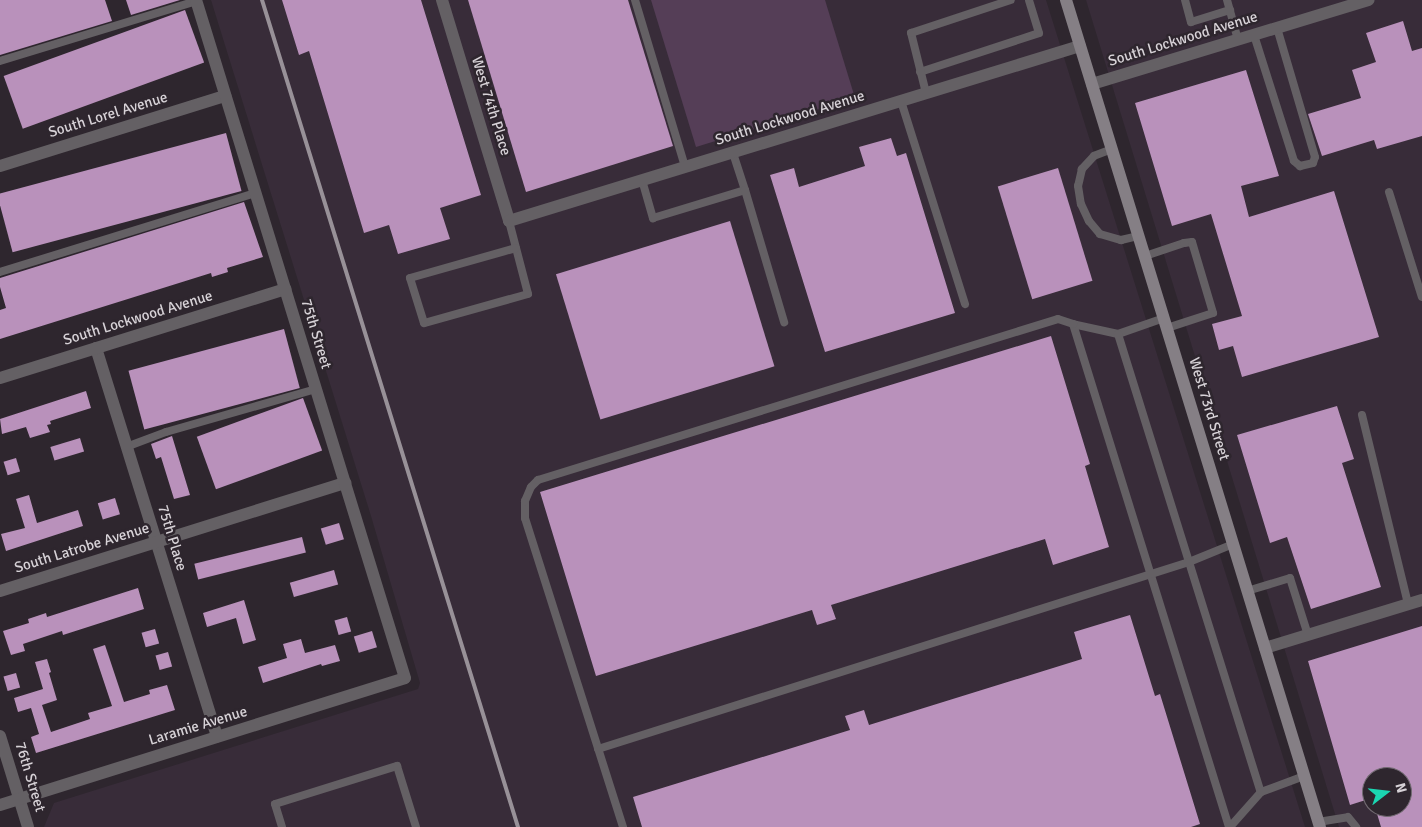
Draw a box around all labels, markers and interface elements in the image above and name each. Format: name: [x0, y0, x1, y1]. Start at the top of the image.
street label: South Lockwood Avenue: [1106, 8, 1260, 70]
street label: West 74th Place: [467, 54, 515, 158]
street label: South Lockwood Avenue: [713, 87, 867, 149]
street label: South Lorel Avenue: [46, 88, 170, 142]
street label: South Lockwood Avenue: [61, 287, 215, 349]
street label: 75th Street: [297, 297, 335, 371]
street label: West 73rd Street: [1185, 355, 1233, 463]
street label: 75th Place: [153, 503, 191, 573]
street label: South Latrobe Avenue: [12, 519, 152, 577]
street label: Laramie Avenue: [147, 702, 249, 750]
street label: 76th Street: [11, 740, 49, 814]
north arrow: [1362, 767, 1412, 817]
text: N: [1391, 781, 1410, 795]

